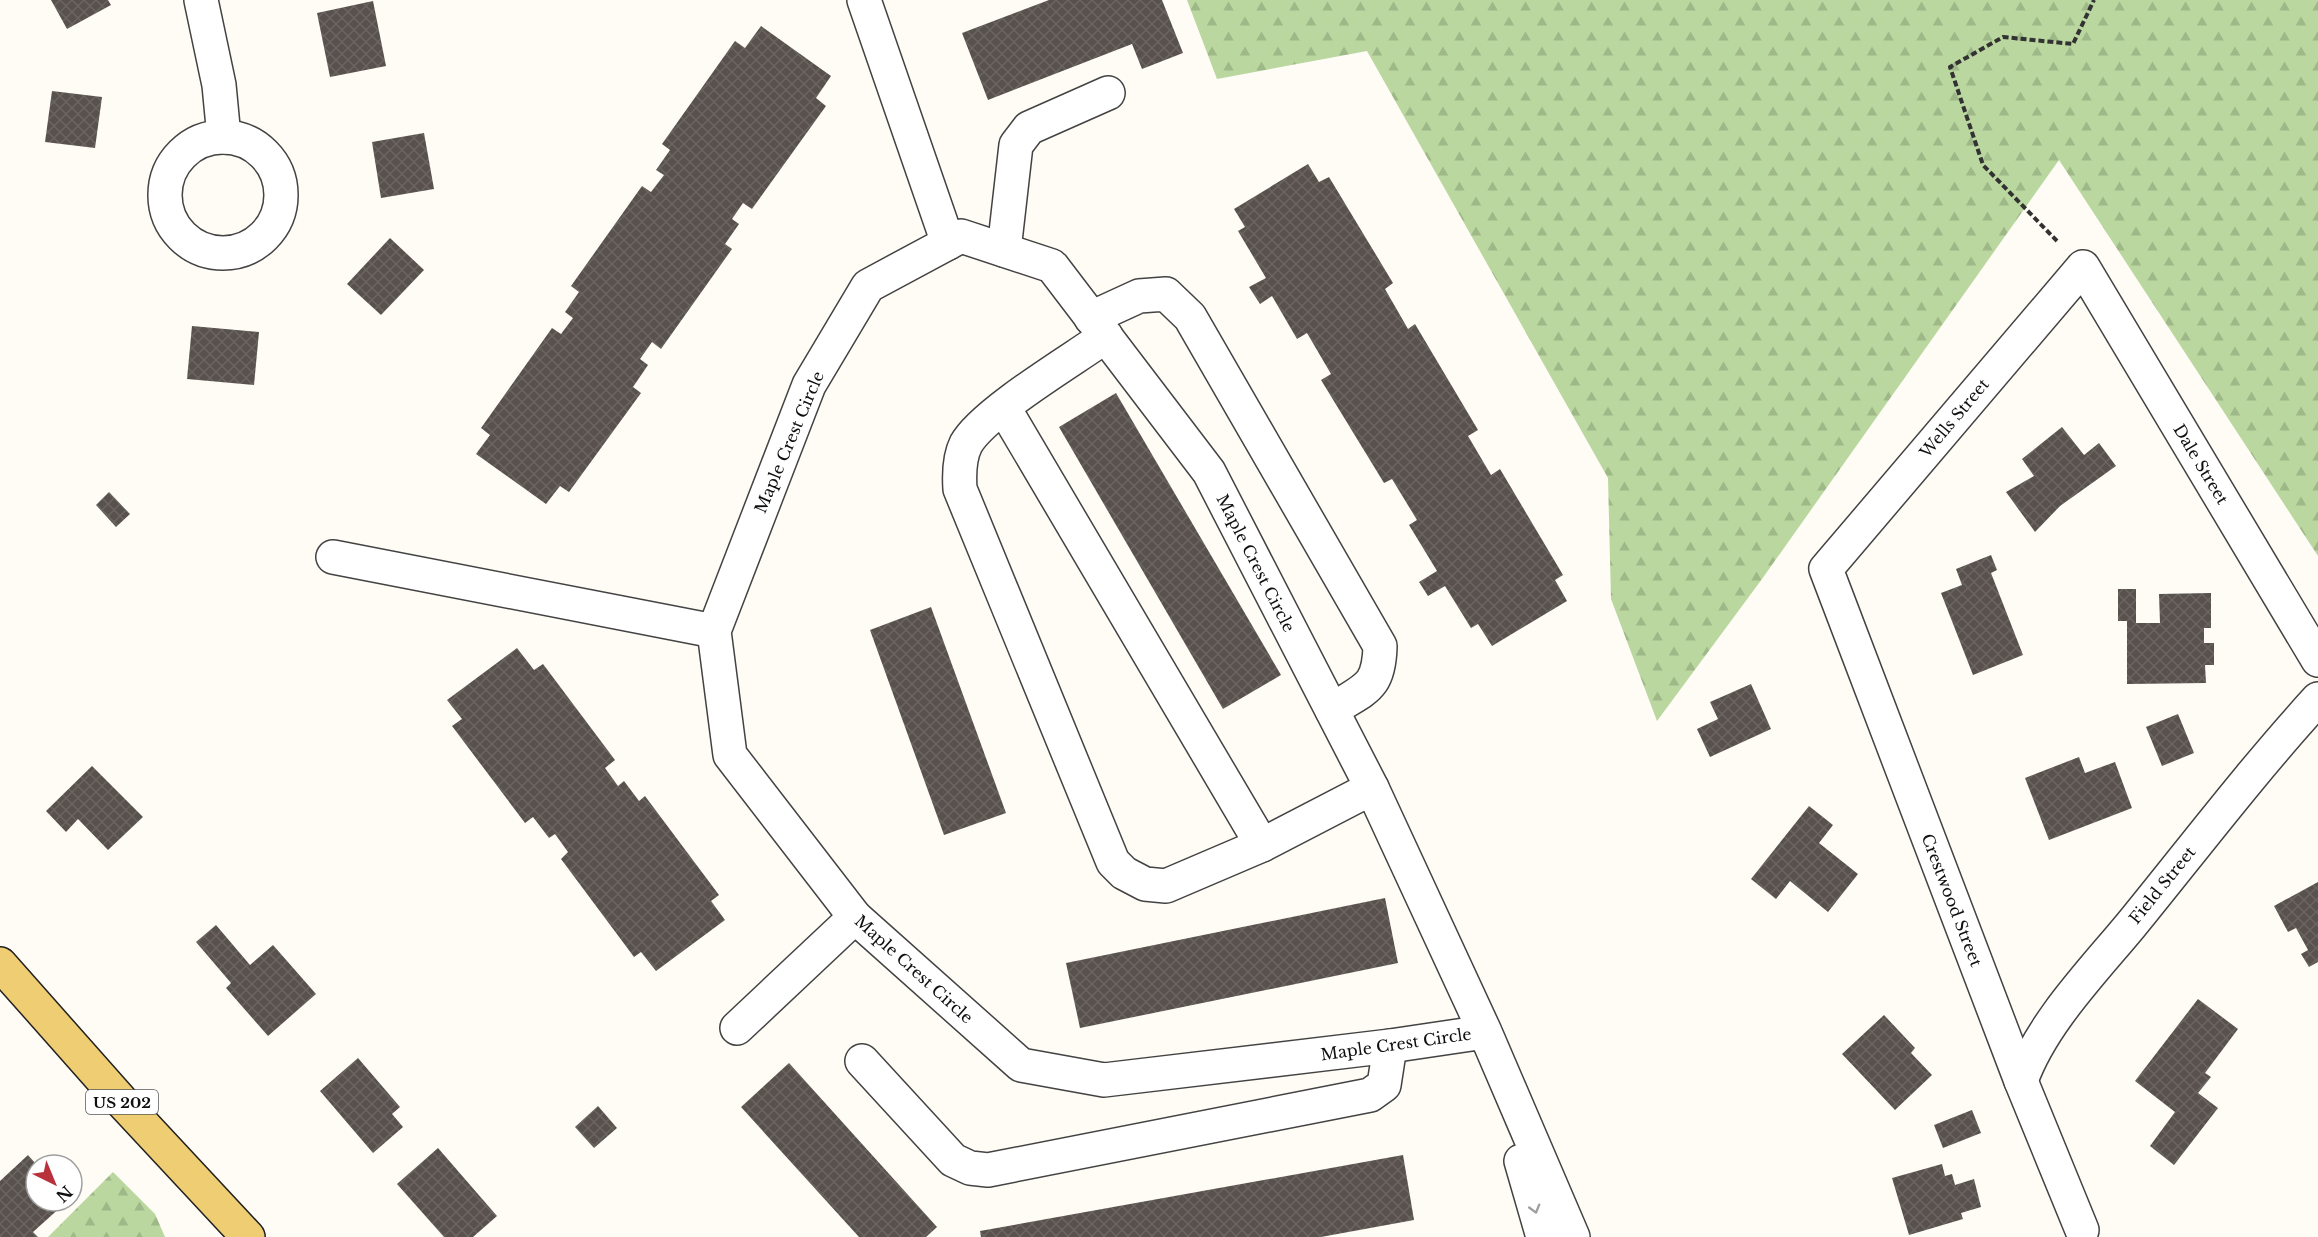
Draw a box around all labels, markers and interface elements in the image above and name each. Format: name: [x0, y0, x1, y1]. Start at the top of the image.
street label: Maple Crest Circle: [750, 368, 828, 516]
street label: Wells Street: [1914, 374, 1993, 462]
street label: Dale Street: [2169, 420, 2233, 508]
street label: Maple Crest Circle: [1213, 491, 1299, 635]
street label: Crestwood Street: [1917, 831, 1987, 969]
street label: Field Street: [2125, 842, 2199, 928]
street label: Maple Crest Circle: [851, 911, 977, 1027]
street label: Maple Crest Circle: [1319, 1024, 1473, 1064]
road number: US 202: [86, 1090, 158, 1114]
north arrow: [24, 1153, 84, 1213]
text: N: [52, 1182, 77, 1206]
one-way arrow: [1528, 1203, 1540, 1214]

